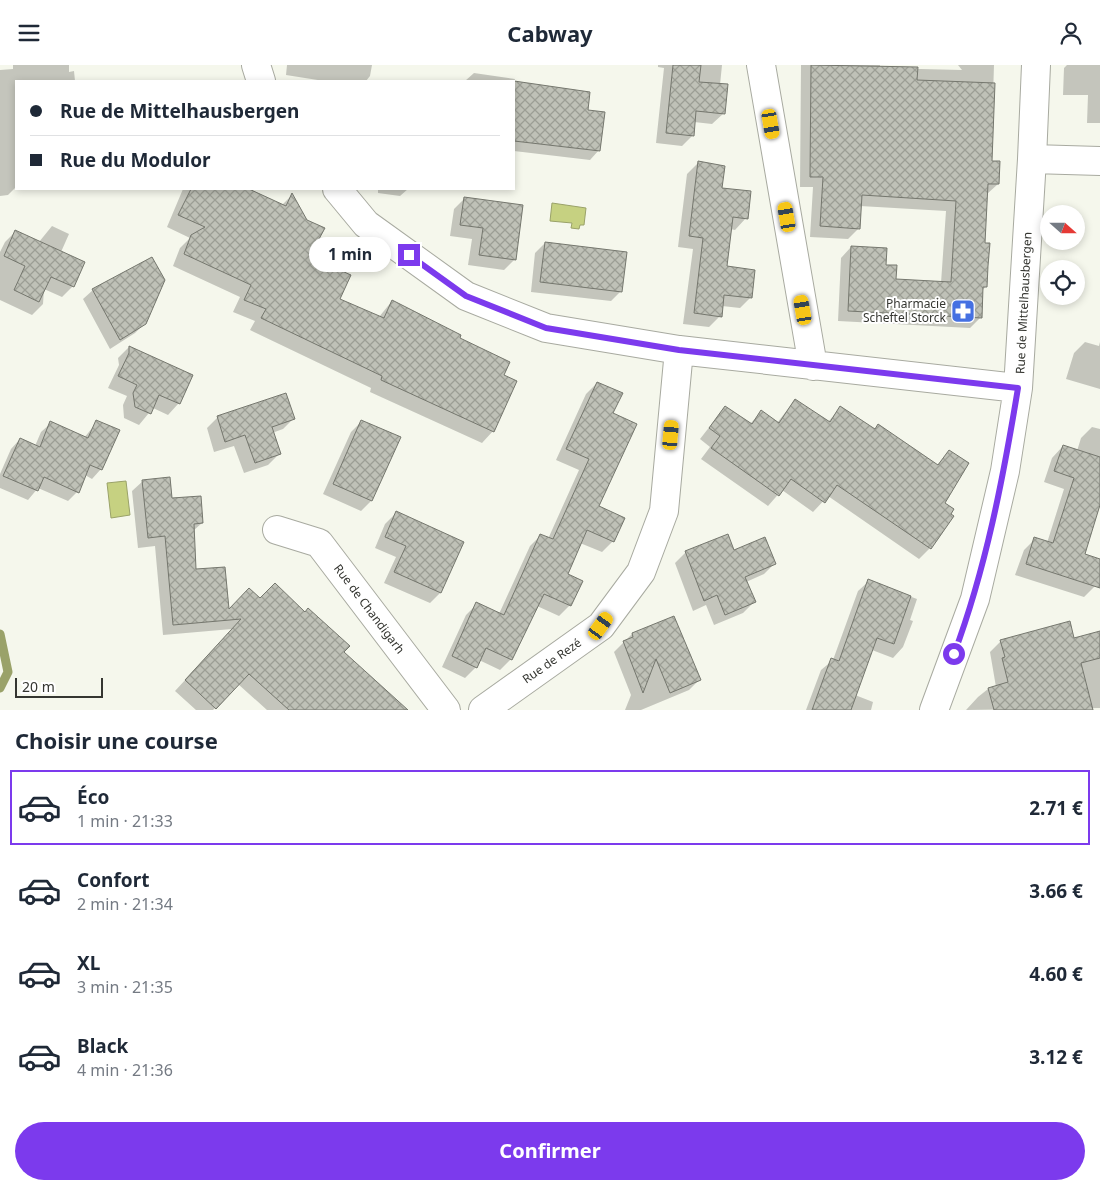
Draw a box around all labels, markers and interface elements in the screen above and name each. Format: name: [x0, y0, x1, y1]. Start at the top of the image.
text: Cabway: [507, 18, 593, 48]
icon: menu: [15, 19, 43, 47]
icon: person: [1057, 19, 1085, 47]
text: Rue de Mittelhausbergen: [60, 98, 299, 124]
car: [761, 108, 780, 140]
text: Rue du Modulor: [60, 147, 211, 173]
car: [777, 201, 796, 233]
north arrow: [1040, 205, 1085, 250]
map controls: [1040, 205, 1085, 305]
street label: Rue de Mittelhausbergen: [1011, 231, 1036, 375]
callout: 1 min: [309, 237, 392, 273]
text: 1 min: [328, 243, 372, 265]
route end: [398, 244, 420, 266]
button: locate: [1040, 260, 1085, 305]
car: [793, 294, 812, 326]
place label: Pharmacie Scheftel Storck: [863, 295, 947, 326]
pharmacy icon: Pharmacie Scheftel Storck: [950, 298, 976, 324]
car: [662, 419, 679, 451]
street label: Rue de Chandigarh: [330, 560, 409, 657]
car: [586, 609, 615, 643]
street label: Rue de Rezé: [519, 634, 585, 687]
route start: [943, 643, 965, 665]
scale bar: [15, 675, 102, 698]
text: 20 m: [22, 677, 55, 696]
text: Choisir une course: [15, 725, 218, 755]
text: Éco: [77, 784, 109, 810]
icon: car: [17, 785, 62, 830]
text: 2.71 €: [1029, 795, 1083, 821]
text: 1 min · 21:33: [77, 810, 173, 832]
text: Confort: [77, 867, 149, 893]
icon: car: [17, 868, 62, 913]
text: 3.66 €: [1029, 878, 1083, 904]
text: 2 min · 21:34: [77, 893, 173, 915]
text: XL: [77, 950, 100, 976]
icon: car: [17, 951, 62, 996]
text: 4.60 €: [1029, 961, 1083, 987]
text: 3 min · 21:35: [77, 976, 173, 998]
text: Black: [77, 1033, 128, 1059]
icon: car: [17, 1034, 62, 1079]
text: 3.12 €: [1029, 1044, 1083, 1070]
text: 4 min · 21:36: [77, 1059, 173, 1081]
button: Confirmer: [15, 1122, 1085, 1180]

